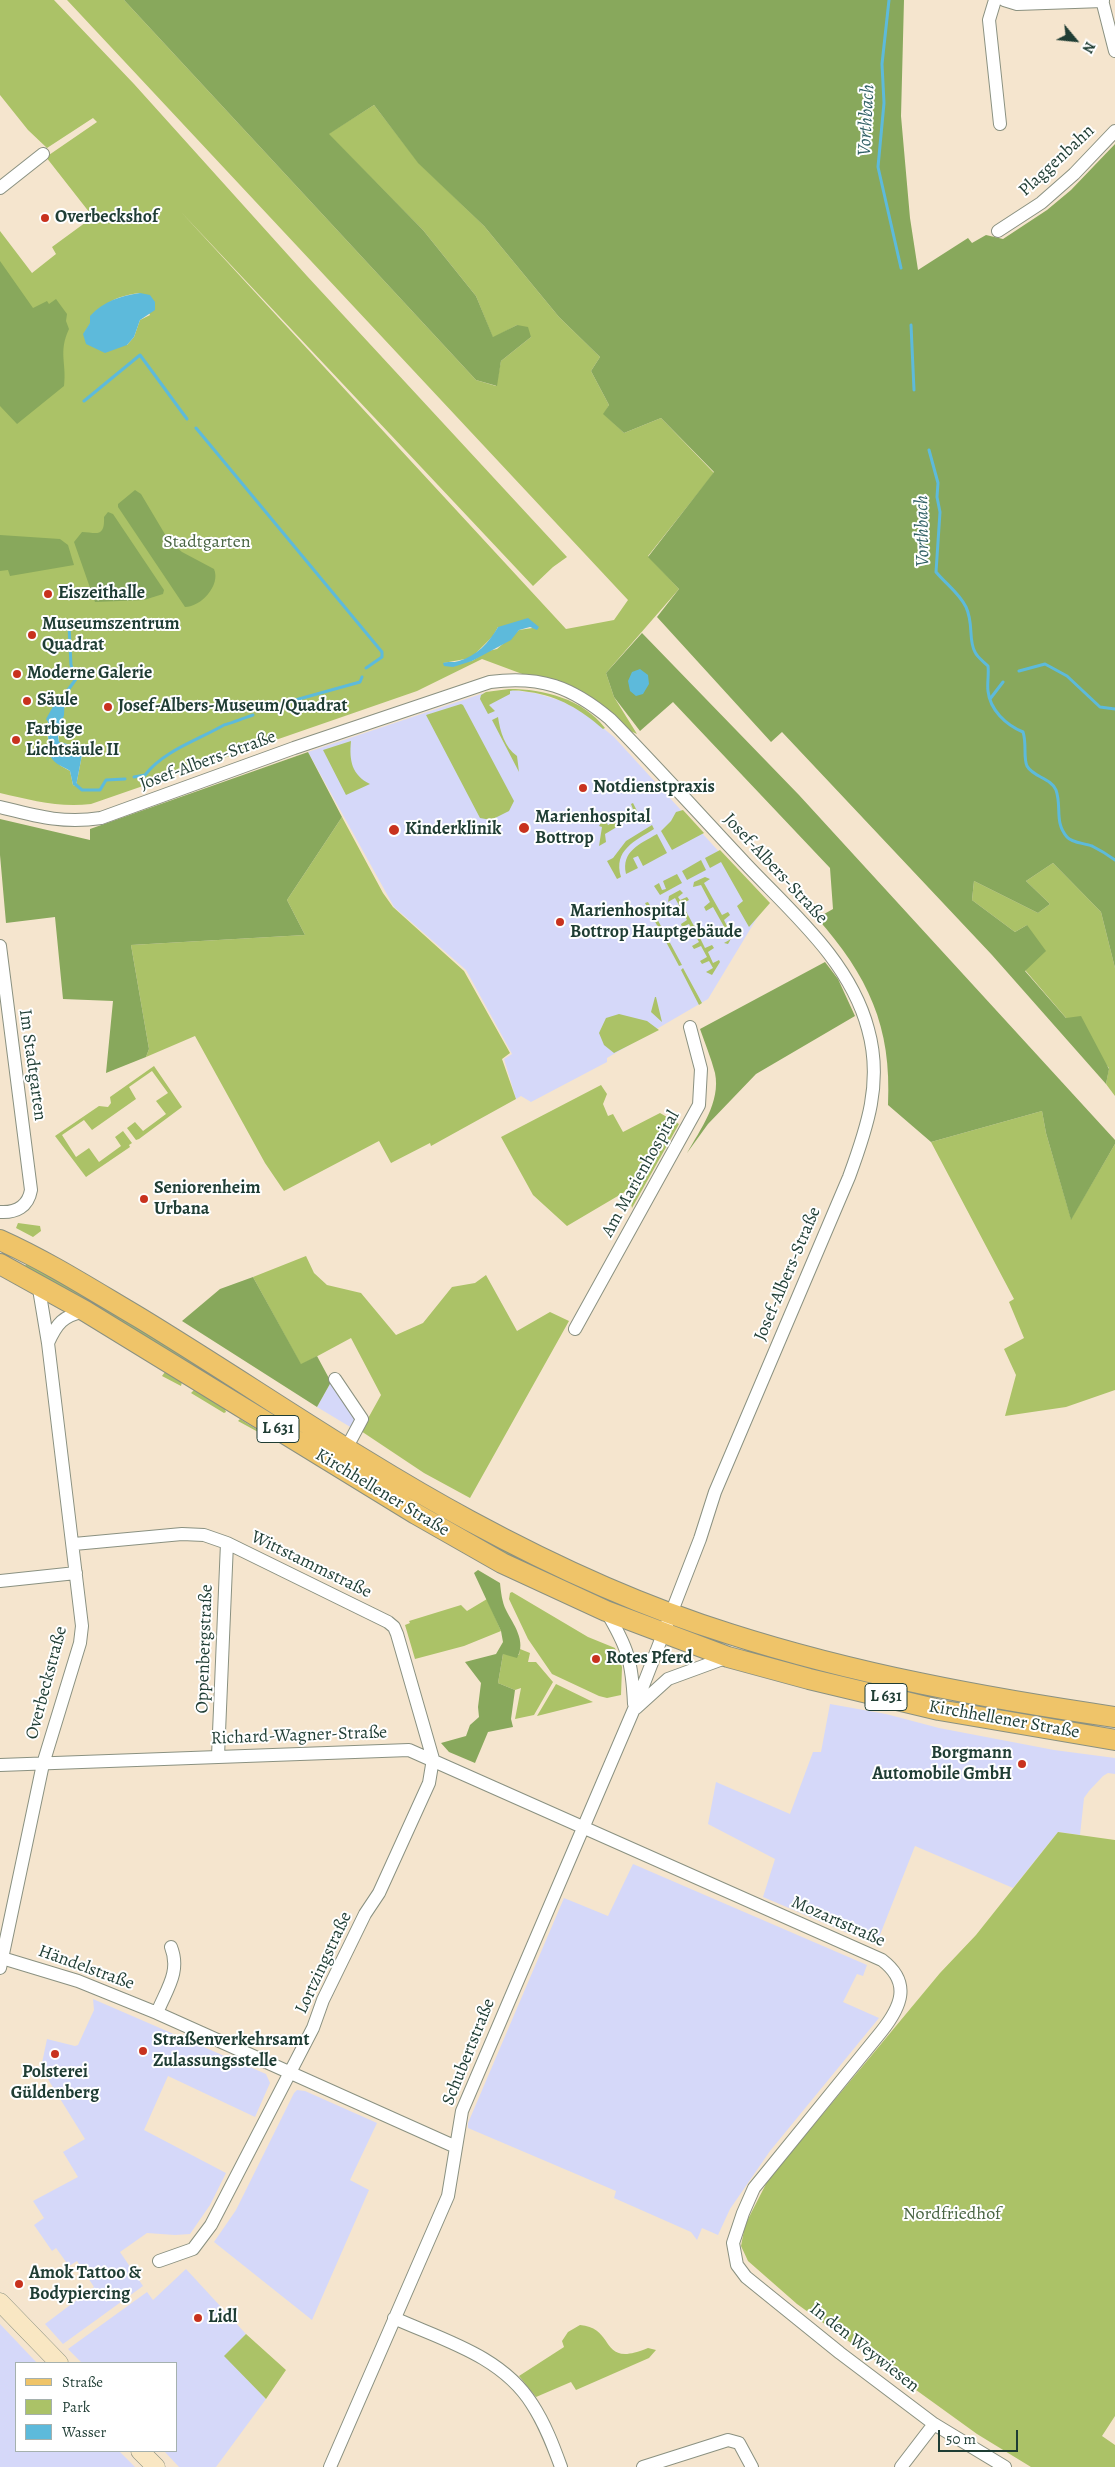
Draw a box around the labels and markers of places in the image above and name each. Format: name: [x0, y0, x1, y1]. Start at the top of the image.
place label: Overbeckshof: [55, 207, 158, 229]
marker: Overbeckshof: [39, 212, 51, 224]
place label: Eiszeithalle: [58, 583, 145, 605]
marker: Eiszeithalle: [42, 588, 54, 600]
place label: Museumszentrum Quadrat: [42, 614, 180, 656]
marker: Museumszentrum Quadrat: [26, 629, 38, 641]
place label: Moderne Galerie: [27, 663, 152, 685]
marker: Moderne Galerie: [11, 668, 23, 680]
place label: Säule: [37, 690, 78, 712]
marker: Säule: [21, 695, 33, 707]
place label: Josef-Albers-Museum/Quadrat: [118, 696, 348, 718]
marker: Josef-Albers-Museum/Quadrat: [102, 701, 114, 713]
place label: Farbige Lichtsäule II: [26, 719, 119, 762]
marker: Farbige Lichtsäule II: [10, 734, 22, 746]
place label: Notdienstpraxis: [593, 777, 715, 799]
marker: Notdienstpraxis: [577, 782, 589, 794]
place label: Marienhospital Bottrop: [535, 807, 650, 850]
place label: Kinderklinik: [405, 819, 501, 841]
marker: Marienhospital Bottrop: [517, 821, 531, 835]
marker: Kinderklinik: [387, 823, 401, 837]
place label: Marienhospital Bottrop Hauptgebäude: [570, 901, 742, 944]
marker: Marienhospital Bottrop Hauptgebäude: [554, 916, 566, 928]
place label: Seniorenheim Urbana: [154, 1178, 260, 1220]
marker: Seniorenheim Urbana: [138, 1193, 150, 1205]
place label: Rotes Pferd: [606, 1648, 693, 1670]
marker: Rotes Pferd: [590, 1653, 602, 1665]
place label: Borgmann Automobile GmbH: [872, 1743, 1012, 1786]
marker: Borgmann Automobile GmbH: [1016, 1758, 1028, 1770]
place label: Straßenverkehrsamt Zulassungsstelle: [153, 2030, 309, 2072]
marker: Straßenverkehrsamt Zulassungsstelle: [137, 2045, 149, 2057]
marker: Polsterei Güldenberg: [49, 2048, 61, 2060]
place label: Polsterei Güldenberg: [11, 2062, 99, 2104]
place label: Amok Tattoo & Bodypiercing: [29, 2263, 142, 2306]
marker: Amok Tattoo & Bodypiercing: [13, 2278, 25, 2290]
place label: Lidl: [208, 2307, 237, 2329]
marker: Lidl: [192, 2312, 204, 2324]

